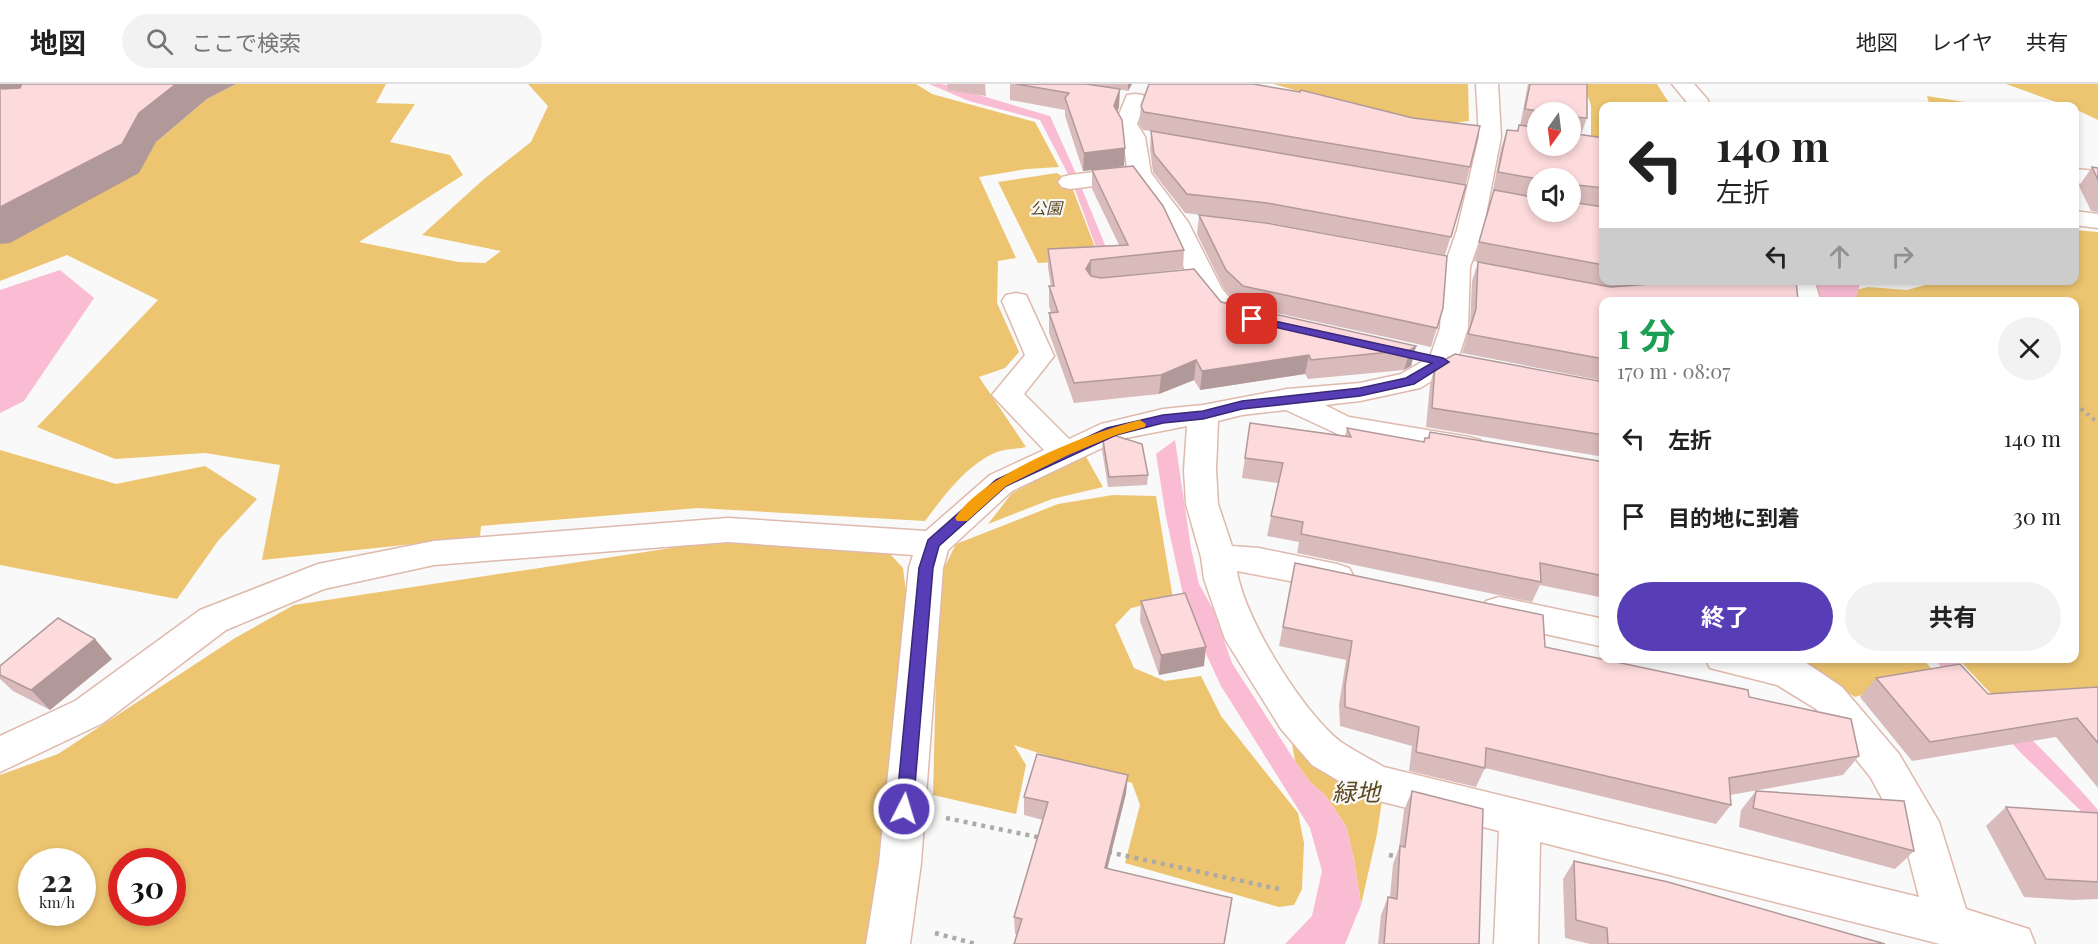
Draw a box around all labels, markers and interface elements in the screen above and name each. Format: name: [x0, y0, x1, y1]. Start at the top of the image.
search box: [122, 14, 542, 68]
text: 地図: [30, 23, 86, 60]
icon: search: [143, 25, 176, 58]
text: ここで検索: [191, 27, 301, 57]
text: 地図: [1856, 27, 1898, 55]
text: レイヤ: [1931, 27, 1993, 55]
text: 共有: [2026, 27, 2068, 55]
north arrow: [1527, 102, 1581, 156]
map controls: [1527, 102, 1581, 222]
text: 140 m: [1716, 117, 1829, 173]
icon: left: [1617, 126, 1695, 204]
button: sound: [1527, 168, 1581, 222]
text: 左折: [1716, 173, 1770, 209]
park label: 公園: [1030, 197, 1064, 218]
icon: left: [1760, 240, 1793, 273]
icon: ahead: [1823, 240, 1856, 273]
icon: right: [1886, 240, 1919, 273]
pin: [1226, 293, 1277, 344]
icon: arrive: [1235, 302, 1268, 335]
text: 1 分: [1617, 310, 1675, 358]
button: close: [1998, 317, 2061, 380]
text: 170 m · 08:07: [1617, 357, 1730, 384]
icon: left: [1617, 422, 1650, 455]
text: 140 m: [2004, 423, 2061, 453]
text: 左折: [1668, 424, 1712, 454]
icon: arrive: [1617, 500, 1650, 533]
text: 30 m: [2013, 501, 2061, 531]
text: 目的地に到着: [1668, 502, 1800, 532]
button: 終了: [1617, 582, 1833, 651]
button: 共有: [1845, 582, 2061, 651]
park label: 緑地: [1332, 775, 1383, 807]
position arrow: [872, 777, 936, 841]
speed limit sign: 30: [108, 848, 186, 926]
text: 22: [41, 860, 73, 900]
text: km/h: [39, 892, 75, 912]

